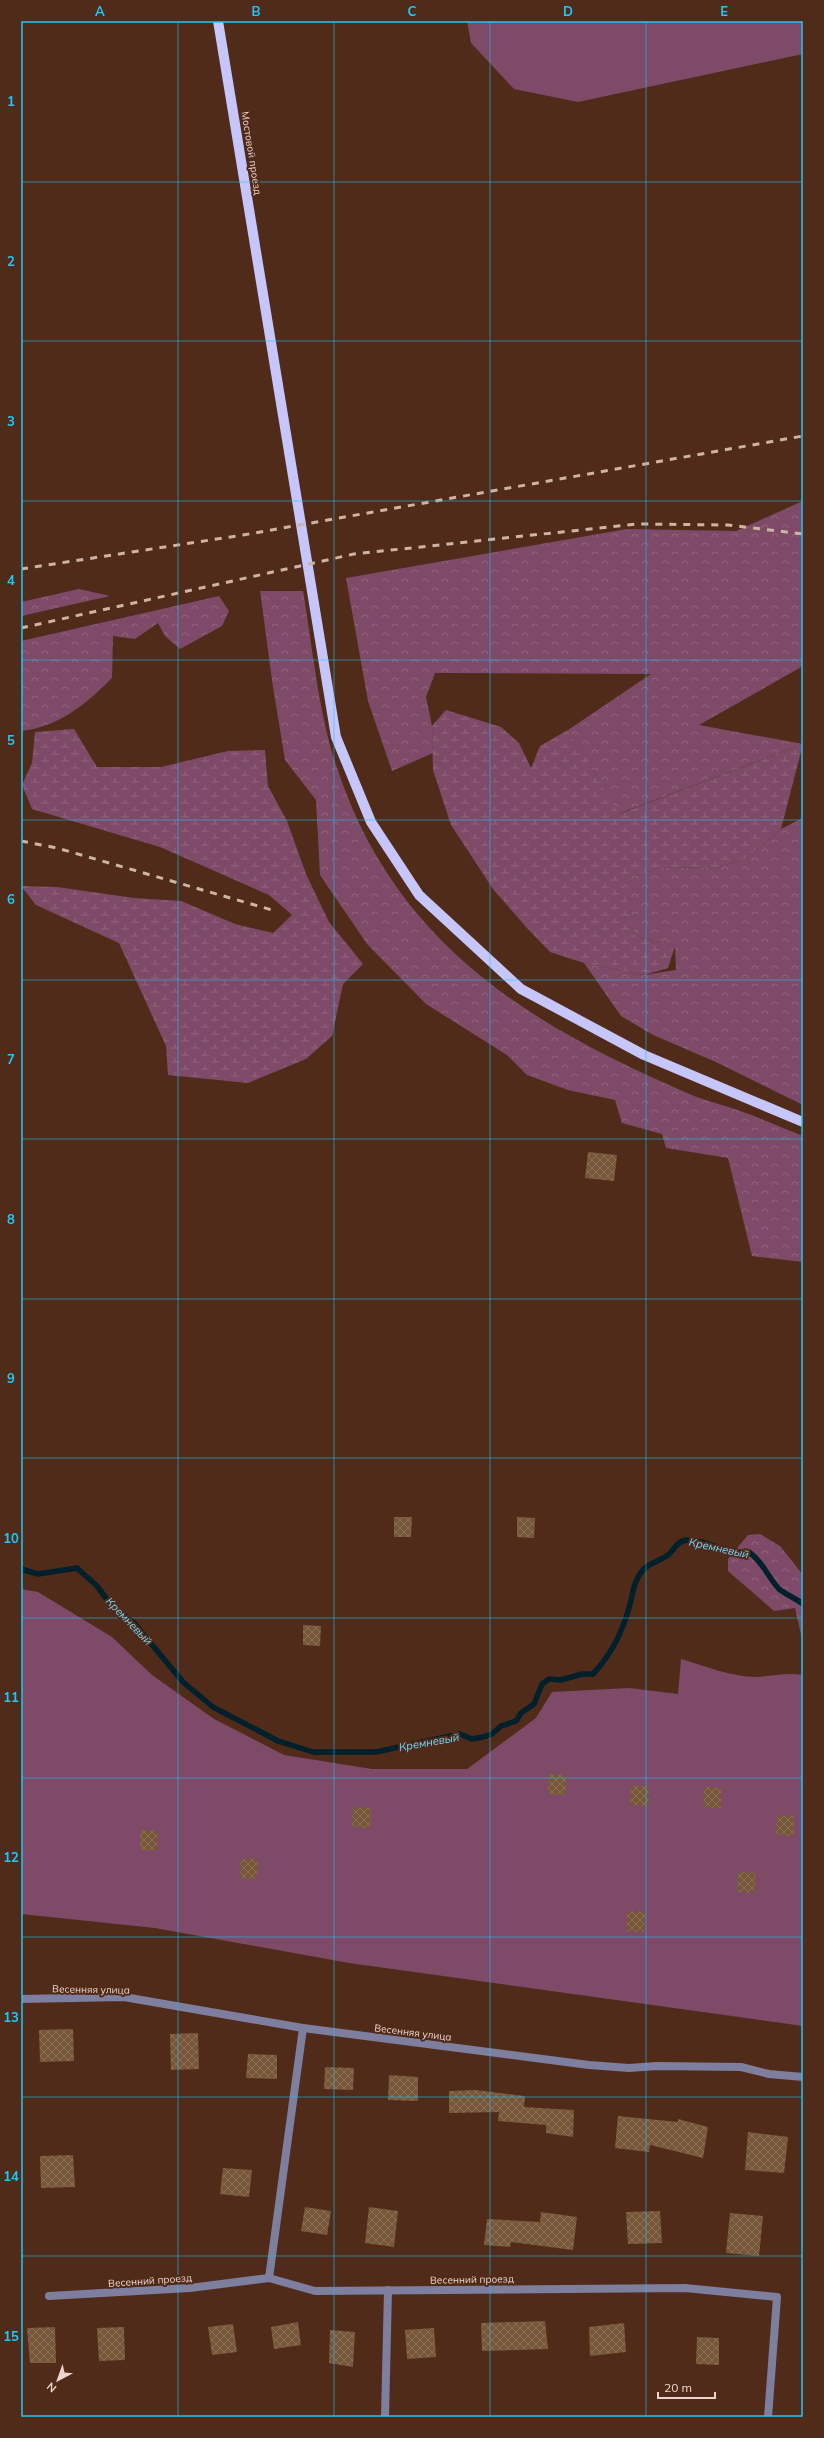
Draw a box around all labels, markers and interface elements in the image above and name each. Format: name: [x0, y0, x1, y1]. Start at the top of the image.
text: A: [95, 3, 105, 19]
text: B: [252, 3, 261, 19]
text: C: [408, 3, 417, 19]
text: D: [563, 3, 573, 19]
text: E: [720, 3, 728, 19]
text: 1: [7, 93, 15, 109]
street label: Мостовой проезд: [238, 110, 265, 196]
text: 2: [7, 253, 15, 269]
text: 3: [7, 413, 15, 429]
text: 4: [7, 572, 15, 588]
text: 5: [7, 732, 15, 748]
text: 6: [7, 891, 15, 907]
text: 7: [7, 1051, 15, 1067]
text: 8: [7, 1211, 15, 1227]
text: 9: [7, 1370, 15, 1386]
text: 10: [3, 1530, 19, 1546]
water label: Кремневый: [688, 1535, 751, 1561]
water label: Кремневый: [103, 1594, 156, 1648]
text: 11: [3, 1689, 19, 1705]
water label: Кремневый: [398, 1730, 461, 1754]
text: 12: [3, 1849, 19, 1865]
street label: Весенняя улица: [52, 1982, 130, 1997]
text: 13: [3, 2009, 19, 2025]
street label: Весенняя улица: [374, 2021, 452, 2044]
text: 14: [3, 2168, 19, 2184]
street label: Весенний проезд: [108, 2271, 192, 2290]
street label: Весенний проезд: [430, 2272, 514, 2287]
text: 15: [3, 2328, 19, 2344]
north arrow: [38, 2360, 78, 2400]
scale bar: [658, 2374, 715, 2400]
text: N: [44, 2380, 59, 2396]
text: 20 m: [664, 2380, 692, 2395]

